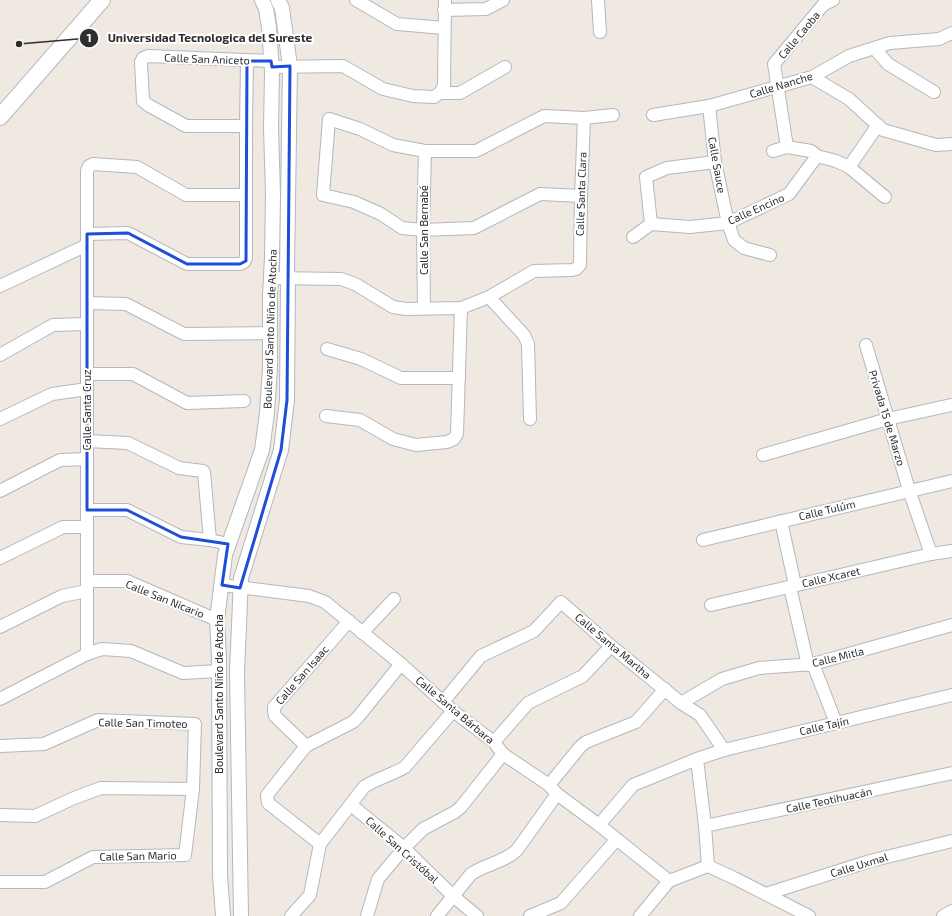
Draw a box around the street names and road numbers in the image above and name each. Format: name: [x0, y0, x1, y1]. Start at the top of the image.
street label: Calle Caoba: [775, 8, 822, 61]
street label: Calle San Aniceto: [164, 51, 250, 66]
street label: Calle Nanche: [748, 69, 814, 100]
street label: Calle Sauce: [706, 136, 729, 194]
street label: Calle Santa Clara: [573, 152, 588, 236]
street label: Calle San Bernabé: [417, 185, 430, 275]
street label: Calle Encino: [726, 190, 786, 227]
street label: Boulevard Santo Niño de Atocha: [260, 249, 279, 409]
street label: Privada 15 de Marzo: [867, 368, 908, 467]
street label: Calle Santa Cruz: [80, 369, 93, 451]
street label: Calle Tulúm: [797, 497, 857, 522]
street label: Calle Xcaret: [800, 563, 861, 590]
street label: Calle San Nicario: [124, 577, 206, 620]
street label: Calle Santa Martha: [573, 610, 654, 681]
street label: Boulevard Santo Niño de Atocha: [212, 614, 225, 774]
street label: Calle San Isaac: [272, 642, 331, 707]
street label: Calle Mitla: [811, 644, 865, 669]
street label: Calle Santa Bárbara: [413, 673, 497, 746]
street label: Calle Tajín: [798, 714, 850, 738]
street label: Calle San Timoteo: [98, 715, 188, 730]
street label: Calle Teotihuacán: [785, 784, 873, 815]
street label: Calle San Cristóbal: [363, 814, 442, 886]
street label: Calle San Mario: [99, 848, 177, 863]
street label: Calle Uxmal: [829, 849, 890, 879]

